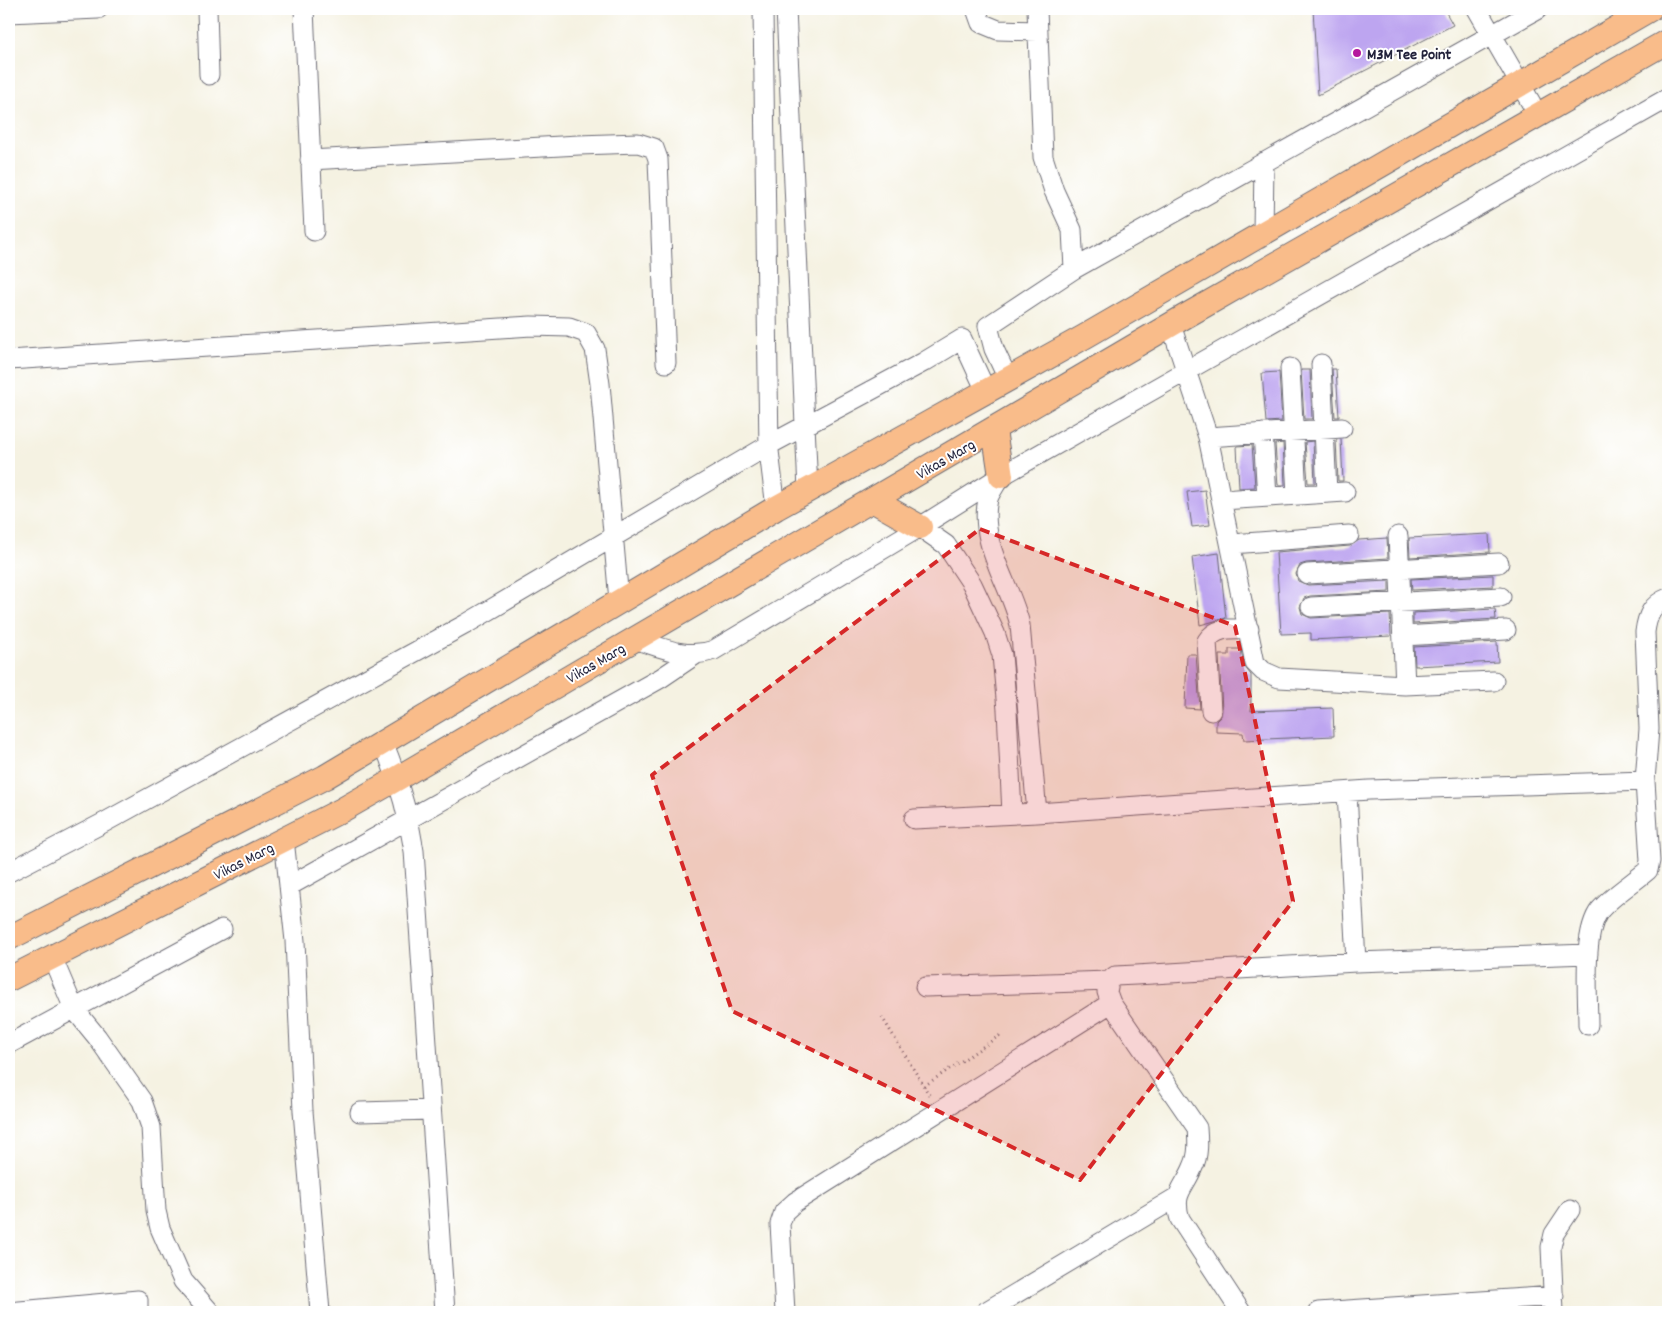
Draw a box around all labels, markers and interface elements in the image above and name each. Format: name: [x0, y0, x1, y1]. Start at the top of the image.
place label: M3M Tee Point: [1367, 44, 1451, 67]
marker: M3M Tee Point: [1351, 47, 1363, 59]
street label: Vikas Marg: [912, 434, 980, 486]
street label: Vikas Marg: [562, 638, 630, 690]
street label: Vikas Marg: [210, 837, 278, 887]

